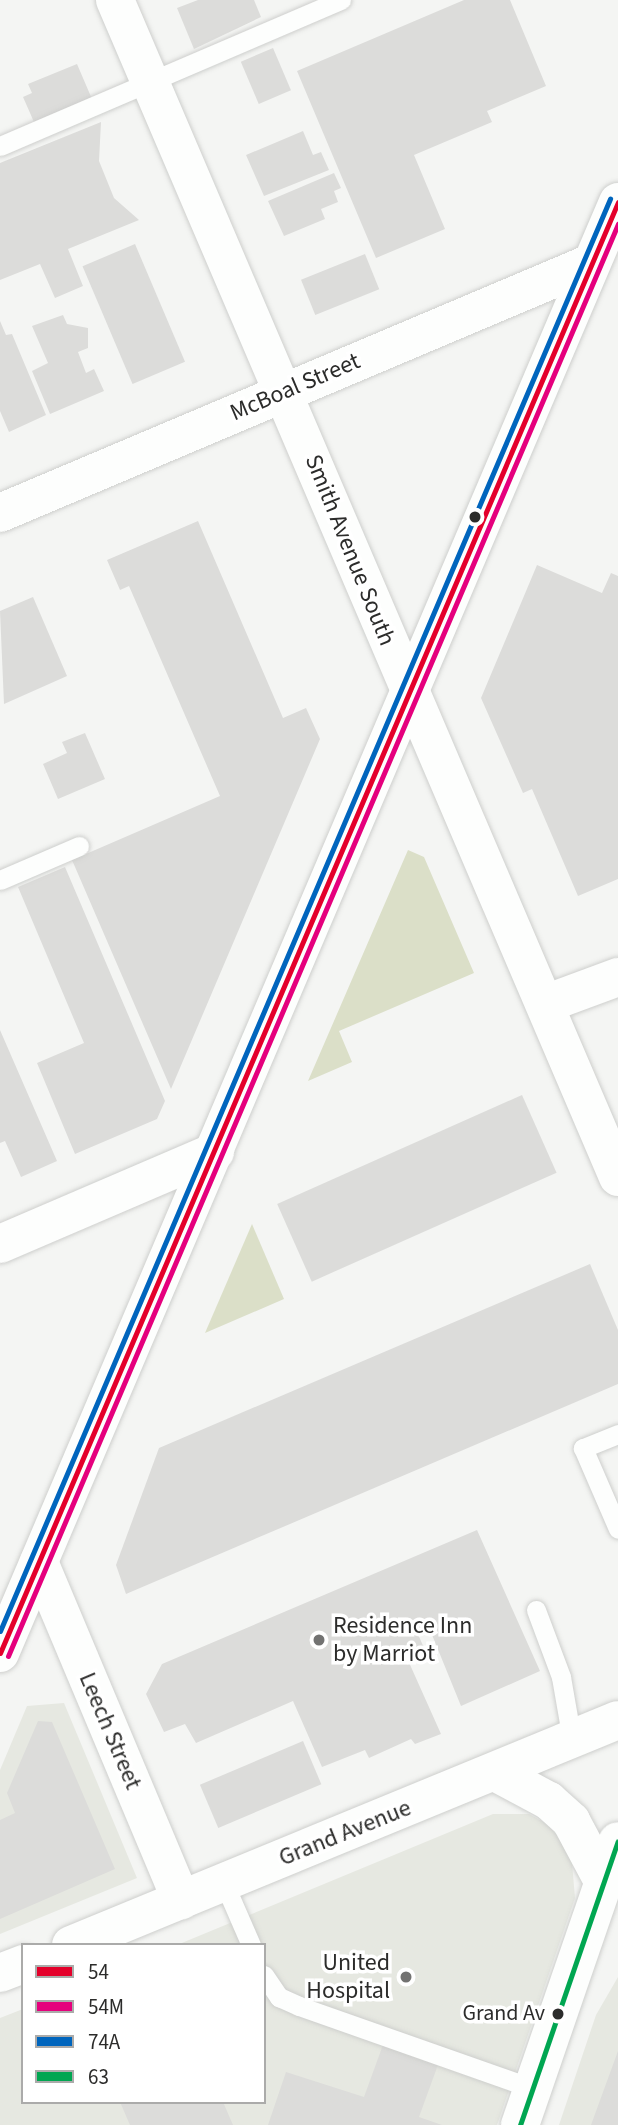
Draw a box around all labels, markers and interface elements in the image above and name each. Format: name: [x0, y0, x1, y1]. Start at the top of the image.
street label: McBoal Street: [226, 347, 364, 427]
street label: Smith Avenue South: [299, 450, 401, 650]
unlabelled marker: [468, 510, 482, 524]
place label: Residence Inn by Marriot: [333, 1612, 472, 1668]
marker: Residence Inn by Marriot: [311, 1632, 327, 1648]
street label: Leech Street: [72, 1668, 148, 1794]
street label: Grand Avenue: [275, 1793, 415, 1873]
legend: [21, 1943, 266, 2104]
place label: United Hospital: [306, 1949, 390, 2005]
text: 54: [88, 1957, 109, 1987]
marker: United Hospital: [396, 1967, 416, 1987]
text: 54M: [88, 1992, 124, 2022]
place label: Grand Av: [463, 2001, 545, 2027]
marker: Grand Av: [551, 2007, 565, 2021]
text: 74A: [88, 2027, 120, 2057]
text: 63: [88, 2062, 109, 2092]

